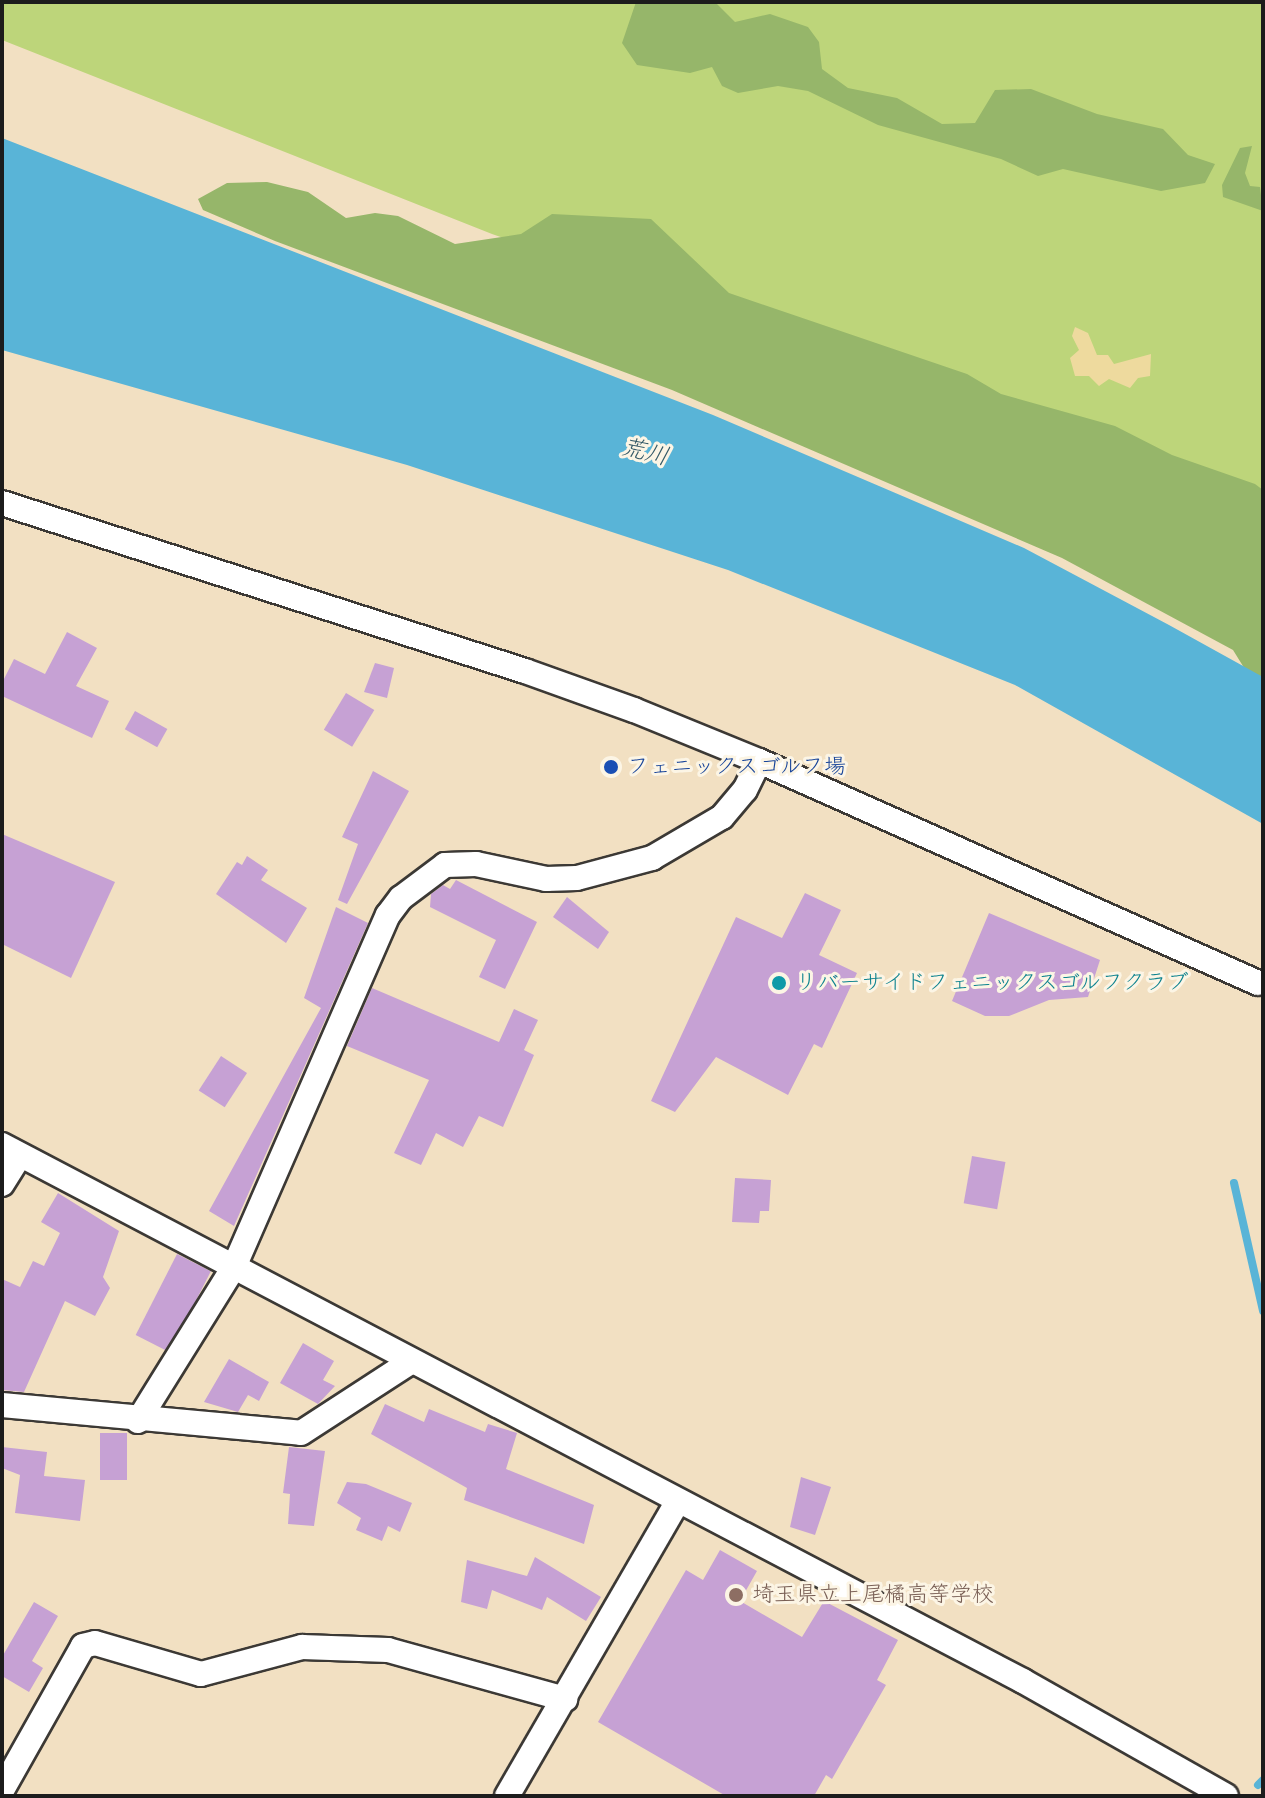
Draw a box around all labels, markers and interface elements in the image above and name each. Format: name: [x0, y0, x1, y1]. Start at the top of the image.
water label: 荒川: [618, 432, 672, 472]
place label: フェニックスゴルフ場: [627, 754, 847, 780]
marker: フェニックスゴルフ場: [602, 758, 620, 776]
place label: リバーサイドフェニックスゴルフクラブ: [795, 970, 1191, 996]
marker: リバーサイドフェニックスゴルフクラブ: [770, 974, 788, 992]
place label: 埼玉県立上尾橘高等学校: [752, 1582, 994, 1608]
marker: 埼玉県立上尾橘高等学校: [727, 1586, 745, 1604]

